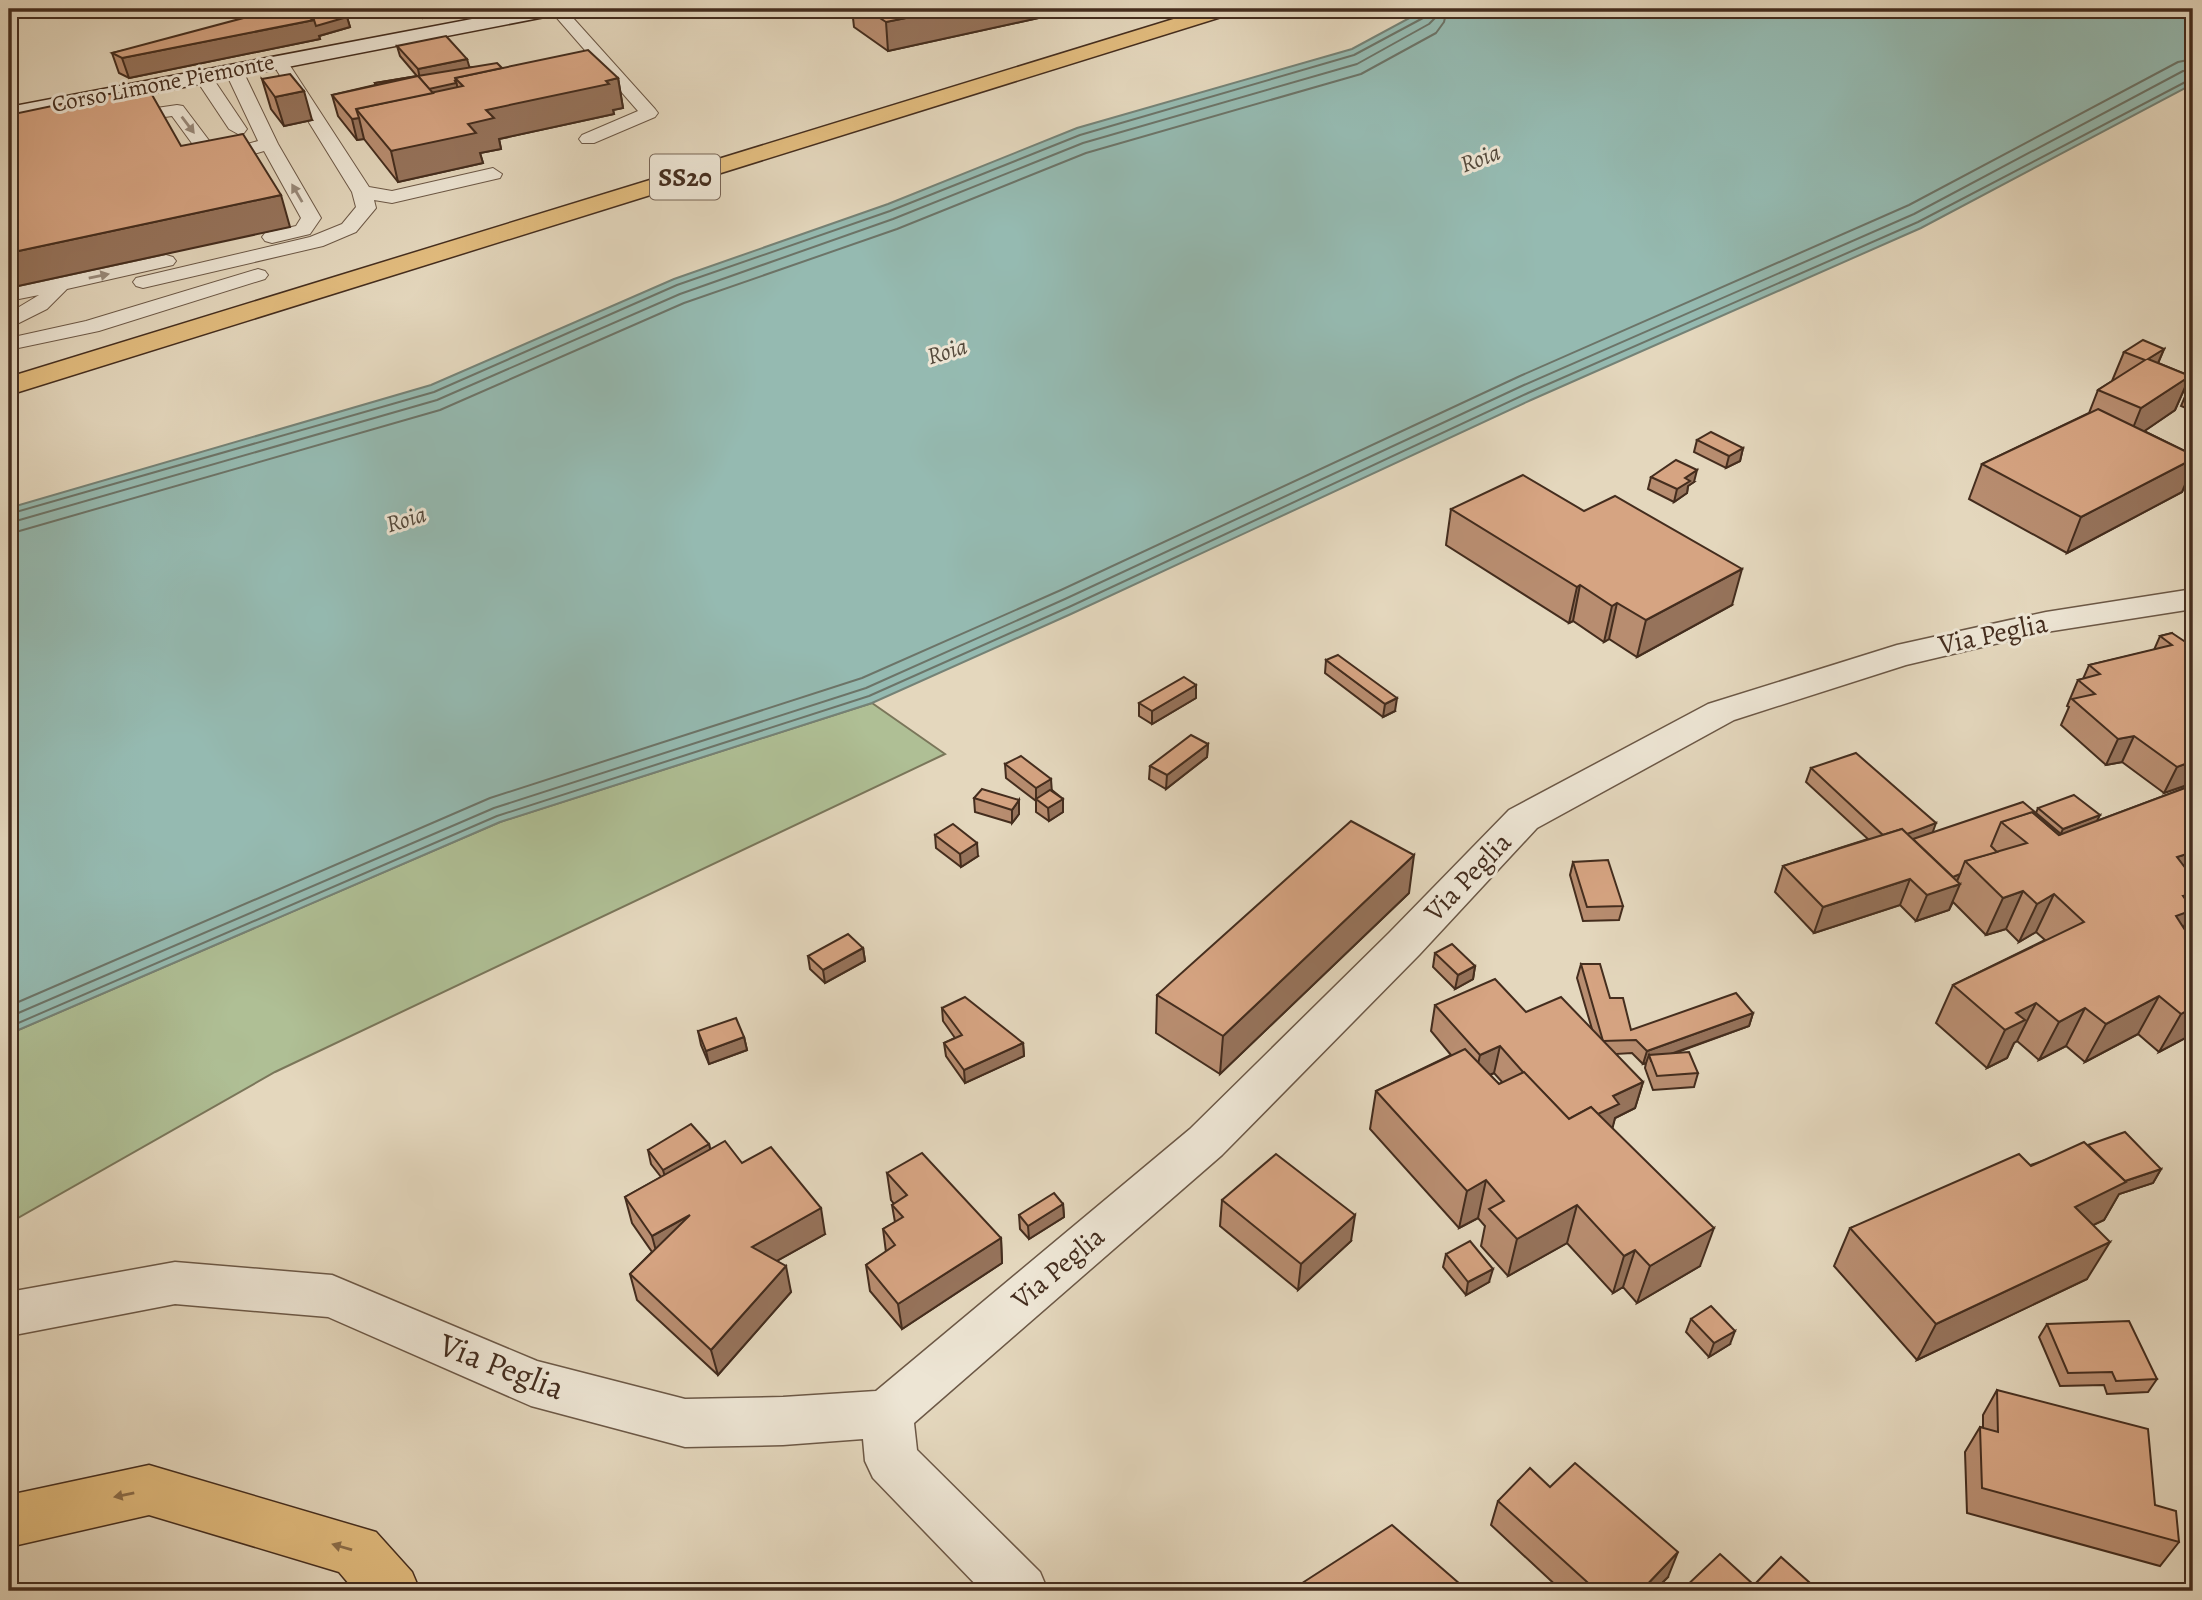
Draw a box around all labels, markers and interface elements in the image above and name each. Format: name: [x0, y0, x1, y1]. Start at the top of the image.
street label: Corso Limone Piemonte: [49, 46, 277, 120]
one-way arrow: [181, 116, 196, 134]
water label: Roia: [1455, 136, 1505, 180]
road number: SS20: [650, 154, 720, 200]
one-way arrow: [291, 184, 303, 203]
one-way arrow: [88, 270, 110, 281]
water label: Roia: [923, 330, 971, 372]
water label: Roia: [382, 498, 430, 540]
street label: Via Peglia: [1934, 604, 2051, 664]
street label: Via Peglia: [1415, 824, 1520, 931]
street label: Via Peglia: [1003, 1218, 1113, 1319]
street label: Via Peglia: [432, 1321, 572, 1411]
one-way arrow: [113, 1490, 135, 1501]
one-way arrow: [332, 1541, 353, 1551]

